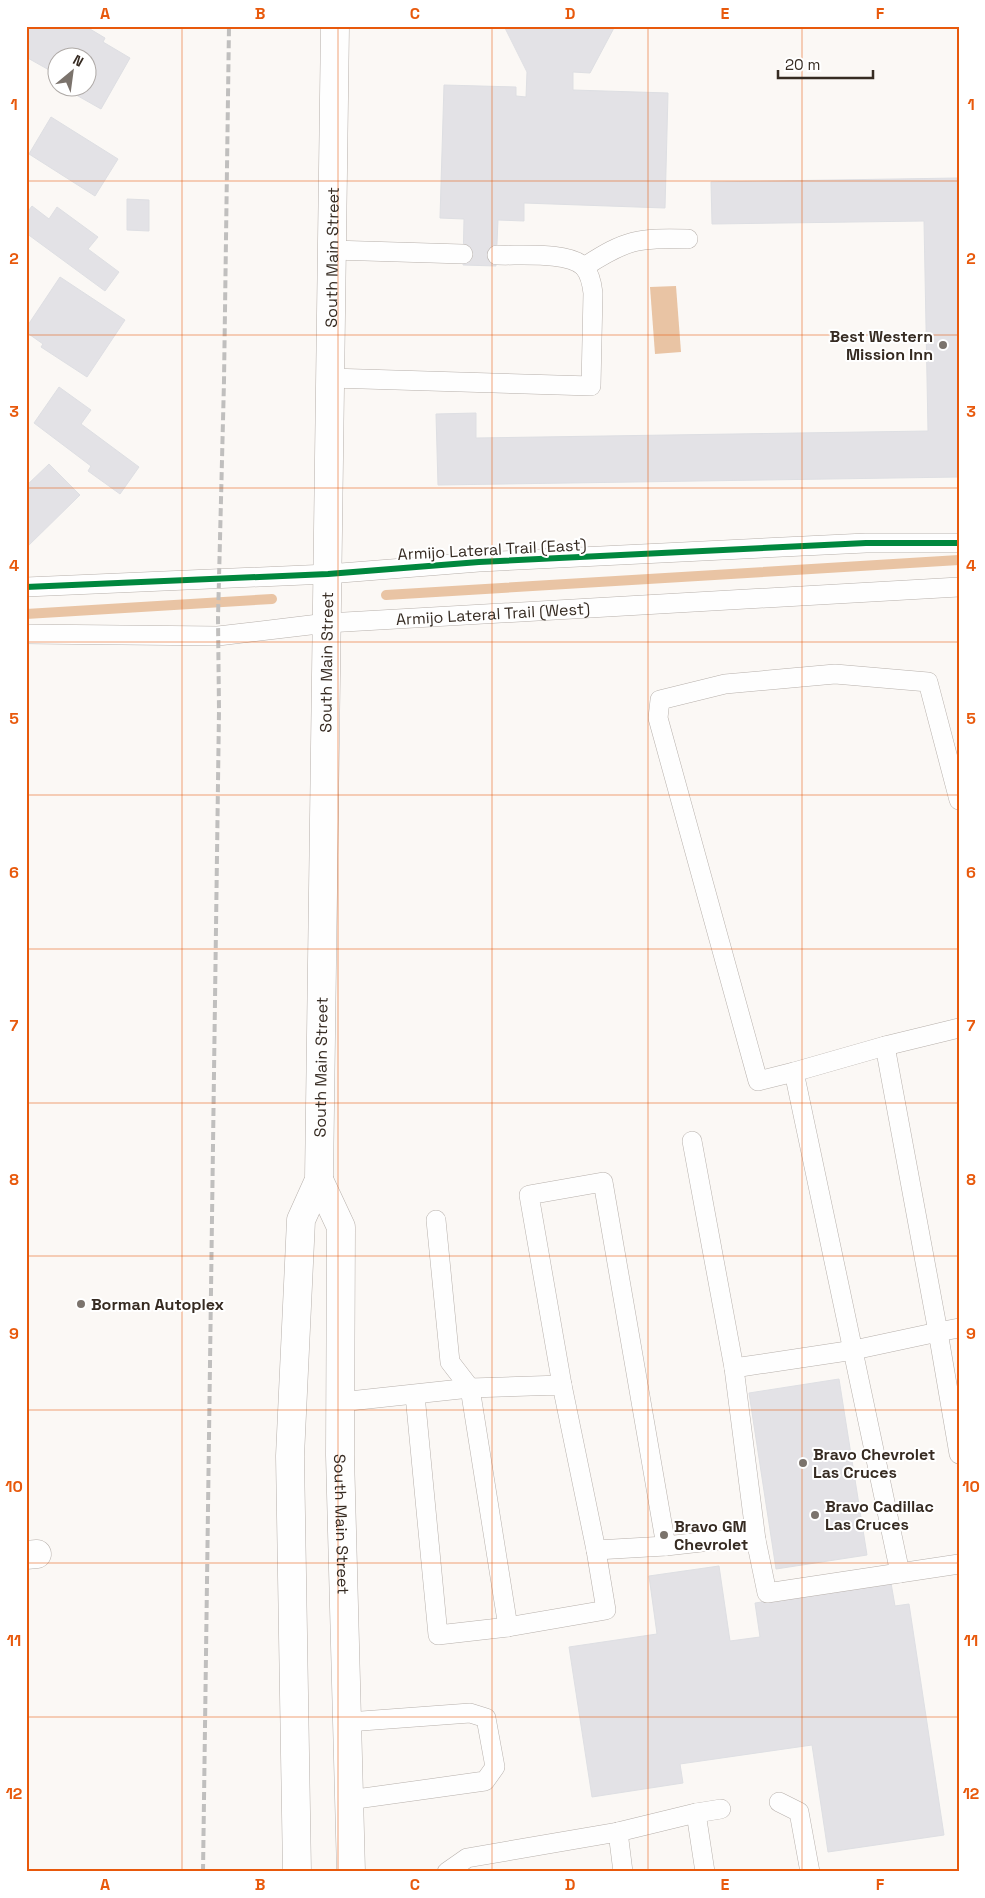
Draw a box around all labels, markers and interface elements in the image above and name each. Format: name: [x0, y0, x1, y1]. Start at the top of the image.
text: A: [100, 3, 110, 24]
text: B: [255, 3, 265, 24]
text: C: [410, 3, 420, 24]
text: D: [565, 3, 575, 24]
text: E: [721, 3, 730, 24]
text: F: [876, 3, 885, 24]
north arrow: [48, 48, 98, 98]
scale bar: [778, 48, 872, 80]
text: N: [70, 50, 87, 71]
text: 20 m: [785, 55, 820, 74]
text: 1: [10, 94, 18, 115]
text: 1: [967, 94, 975, 115]
street label: South Main Street: [321, 187, 344, 328]
text: 2: [9, 248, 19, 269]
text: 2: [966, 248, 976, 269]
place label: Best Western Mission Inn: [829, 326, 933, 365]
marker: Best Western Mission Inn: [937, 339, 949, 351]
text: 3: [9, 401, 19, 422]
text: 3: [966, 401, 976, 422]
street label: Armijo Lateral Trail (East): [397, 534, 587, 565]
text: 4: [9, 555, 19, 576]
text: 4: [966, 555, 976, 576]
street label: South Main Street: [315, 592, 338, 733]
street label: Armijo Lateral Trail (West): [395, 598, 591, 630]
text: 5: [9, 708, 19, 729]
text: 5: [966, 708, 976, 729]
text: 6: [9, 862, 19, 883]
text: 6: [966, 862, 976, 883]
street label: South Main Street: [310, 997, 333, 1138]
text: 7: [10, 1015, 19, 1036]
text: 7: [967, 1015, 976, 1036]
text: 8: [9, 1169, 19, 1190]
text: 8: [966, 1169, 976, 1190]
place label: Borman Autoplex: [91, 1294, 224, 1315]
marker: Borman Autoplex: [75, 1298, 87, 1310]
text: 9: [9, 1323, 19, 1344]
text: 9: [966, 1323, 976, 1344]
place label: Bravo Chevrolet Las Cruces: [813, 1444, 935, 1483]
street label: South Main Street: [329, 1454, 354, 1595]
marker: Bravo Chevrolet Las Cruces: [797, 1457, 809, 1469]
text: 10: [5, 1476, 23, 1497]
text: 10: [962, 1476, 980, 1497]
place label: Bravo Cadillac Las Cruces: [825, 1496, 934, 1535]
marker: Bravo Cadillac Las Cruces: [809, 1509, 821, 1521]
place label: Bravo GM Chevrolet: [674, 1516, 748, 1555]
marker: Bravo GM Chevrolet: [658, 1529, 670, 1541]
text: 11: [7, 1630, 21, 1651]
text: 11: [964, 1630, 978, 1651]
text: 12: [6, 1783, 22, 1804]
text: 12: [963, 1783, 979, 1804]
text: A: [100, 1874, 110, 1895]
text: B: [255, 1874, 265, 1895]
text: C: [410, 1874, 420, 1895]
text: D: [565, 1874, 575, 1895]
text: E: [721, 1874, 730, 1895]
text: F: [876, 1874, 885, 1895]

